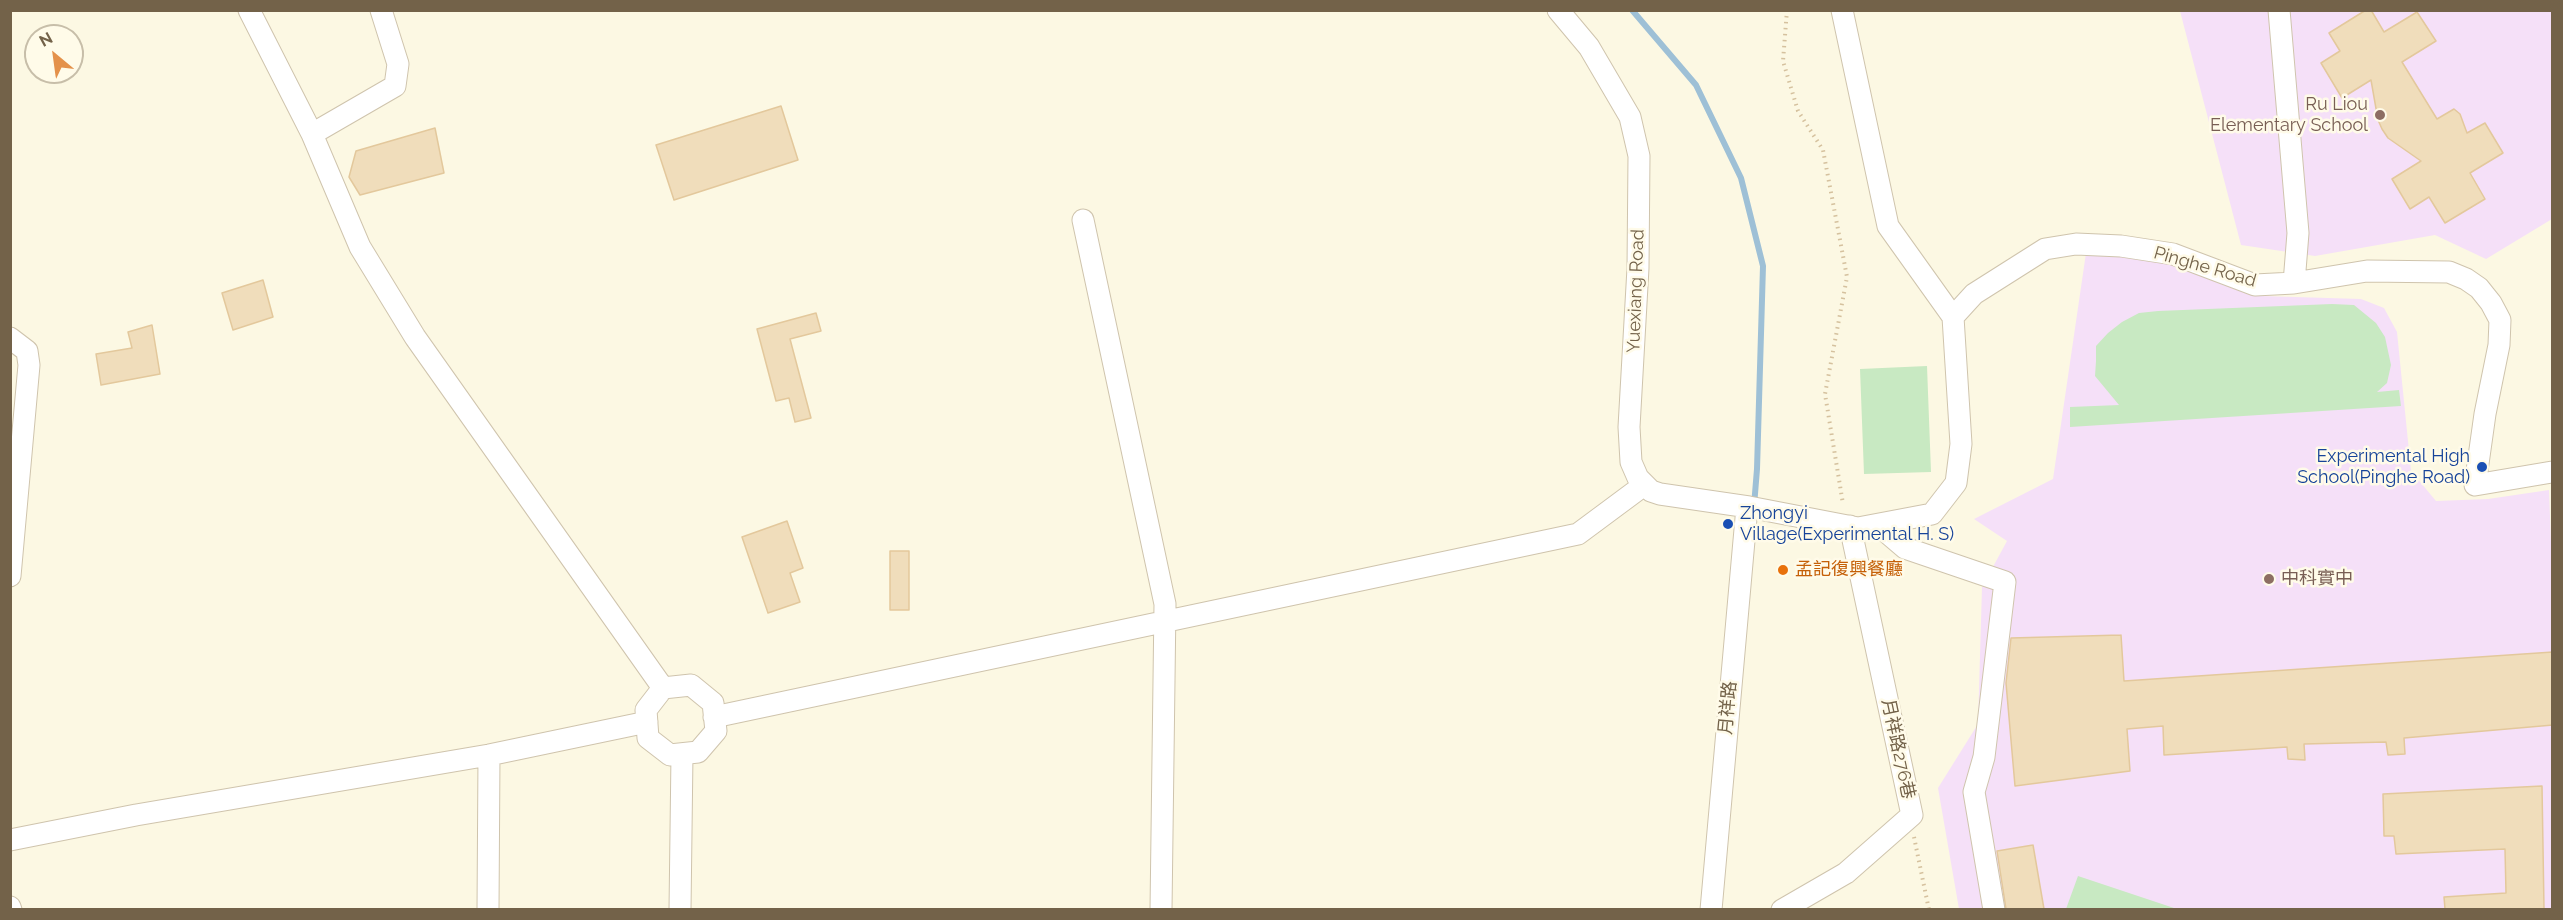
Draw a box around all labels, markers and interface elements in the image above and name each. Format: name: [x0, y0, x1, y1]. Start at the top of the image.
north arrow: [24, 24, 84, 84]
text: N: [36, 28, 56, 51]
place label: Ru Liou Elementary School: [2210, 94, 2368, 136]
marker: Ru Liou Elementary School: [2373, 108, 2387, 122]
street label: Yuexiang Road: [1623, 229, 1649, 353]
street label: Pinghe Road: [2151, 242, 2259, 292]
place label: Experimental High School(Pinghe Road): [2297, 446, 2470, 488]
marker: Experimental High School(Pinghe Road): [2475, 460, 2489, 474]
place label: Zhongyi Village(Experimental H. S): [1740, 503, 1954, 546]
marker: Zhongyi Village(Experimental H. S): [1721, 517, 1735, 531]
place label: 孟記復興餐廳: [1795, 559, 1903, 581]
marker: 孟記復興餐廳: [1776, 563, 1790, 577]
place label: 中科實中: [2281, 568, 2353, 590]
marker: 中科實中: [2262, 572, 2276, 586]
street label: 月祥路: [1715, 680, 1741, 736]
street label: 月祥路276巷: [1877, 697, 1919, 801]

